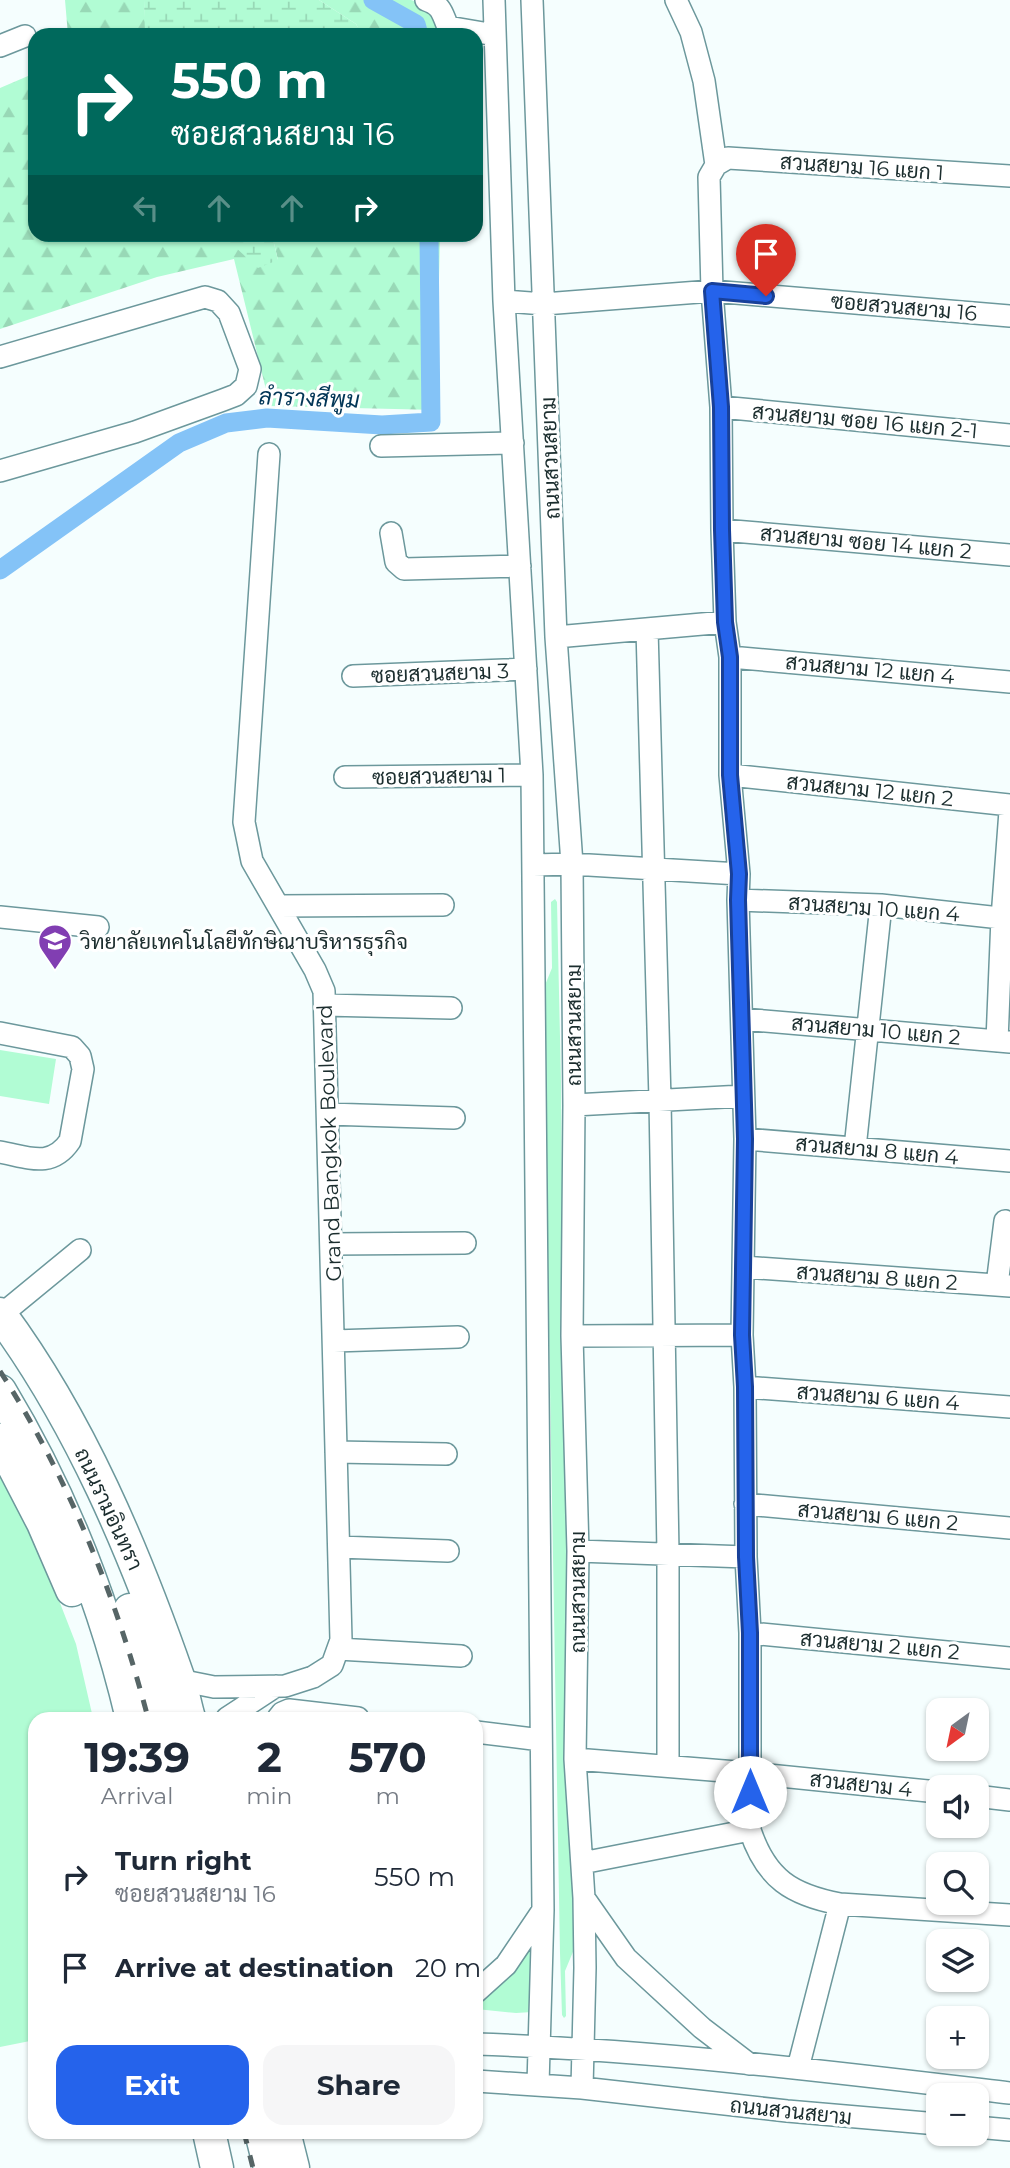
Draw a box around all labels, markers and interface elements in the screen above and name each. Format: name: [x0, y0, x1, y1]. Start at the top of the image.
text: 550 m: [171, 51, 328, 110]
icon: right: [56, 56, 147, 147]
text: ซอยสวนสยาม 16: [171, 114, 395, 153]
street label: สวนสยาม 16 แยก 1: [779, 149, 945, 185]
icon: left: [127, 189, 165, 227]
icon: ahead: [200, 189, 238, 227]
icon: ahead: [273, 189, 311, 227]
icon: right: [346, 189, 384, 227]
pin: [736, 224, 796, 296]
icon: arrive: [747, 235, 785, 273]
street label: ซอยสวนสยาม 16: [830, 288, 978, 326]
water label: ลำรางสีพูม: [258, 381, 360, 417]
street label: ถนนสวนสยาม: [535, 396, 565, 520]
street label: สวนสยาม ซอย 16 แยก 2-1: [751, 399, 979, 443]
street label: สวนสยาม ซอย 14 แยก 2: [759, 520, 973, 564]
street label: สวนสยาม 12 แยก 4: [784, 649, 956, 689]
street label: ซอยสวนสยาม 3: [371, 658, 509, 688]
street label: ซอยสวนสยาม 1: [372, 762, 506, 790]
street label: สวนสยาม 12 แยก 2: [785, 769, 955, 811]
street label: สวนสยาม 10 แยก 4: [787, 890, 961, 926]
school or university icon: วิทยาลัยเทคโนโลยีทักษิณาบริหารธุรกิจ: [36, 922, 74, 971]
place label: วิทยาลัยเทคโนโลยีทักษิณาบริหารธุรกิจ: [80, 929, 408, 956]
street label: ถนนสวนสยาม: [561, 964, 586, 1086]
street label: Grand Bangkok Boulevard: [312, 1004, 346, 1282]
street label: สวนสยาม 10 แยก 2: [790, 1010, 962, 1050]
street label: สวนสยาม 8 แยก 4: [794, 1130, 960, 1170]
street label: สวนสยาม 8 แยก 2: [795, 1259, 959, 1295]
street label: สวนสยาม 6 แยก 4: [796, 1379, 960, 1415]
street label: ถนนรามอินทรา: [70, 1444, 148, 1574]
street label: สวนสยาม 6 แยก 2: [797, 1497, 959, 1535]
street label: ถนนสวนสยาม: [565, 1531, 590, 1653]
street label: สวนสยาม 2 แยก 2: [799, 1626, 961, 1664]
north arrow: [926, 1698, 989, 1760]
map controls: [926, 1698, 989, 2146]
text: 19:39: [84, 1731, 190, 1783]
text: 2: [257, 1731, 282, 1783]
text: 570: [349, 1731, 427, 1783]
position arrow: [713, 1755, 787, 1829]
street label: สวนสยาม 4: [808, 1766, 914, 1802]
button: sound: [926, 1775, 989, 1838]
text: Arrival: [101, 1782, 173, 1810]
text: min: [246, 1782, 292, 1810]
text: m: [375, 1782, 400, 1810]
text: Turn right: [115, 1845, 251, 1877]
button: search: [926, 1852, 989, 1915]
icon: right: [56, 1858, 94, 1896]
text: 550 m: [374, 1861, 455, 1893]
text: ซอยสวนสยาม 16: [115, 1880, 276, 1908]
button: layers: [926, 1929, 989, 1992]
icon: arrive: [56, 1949, 94, 1987]
text: Arrive at destination: [115, 1952, 394, 1984]
text: 20 m: [415, 1952, 481, 1984]
button: +: [926, 2006, 989, 2069]
button: Exit: [56, 2045, 249, 2125]
button: Share: [263, 2045, 455, 2125]
button: −: [926, 2083, 989, 2146]
street label: ถนนสวนสยาม: [729, 2092, 853, 2130]

